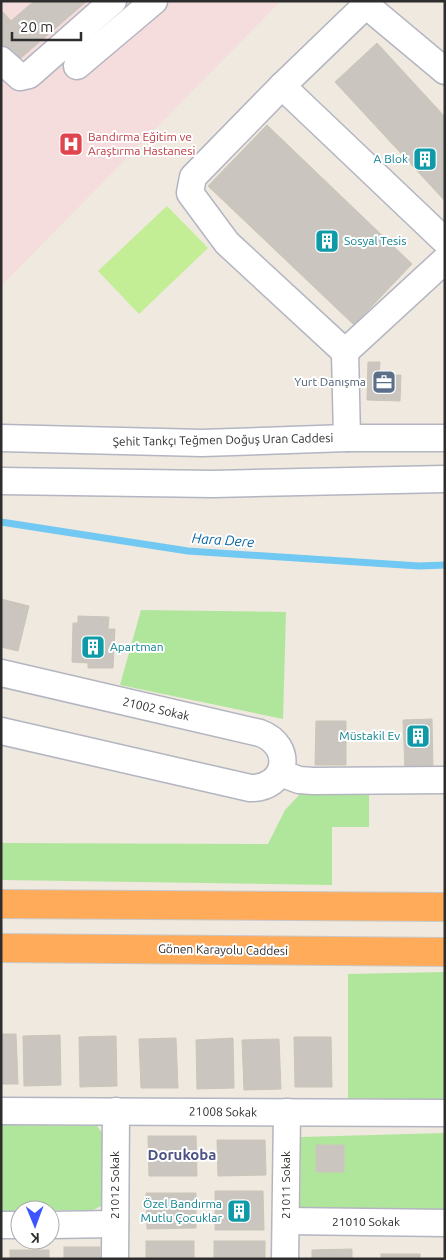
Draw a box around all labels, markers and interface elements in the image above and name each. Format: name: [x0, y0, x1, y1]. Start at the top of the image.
scale bar: [12, 10, 81, 42]
text: 20 m: [20, 18, 53, 35]
place label: Bandırma Eğitim ve Araştırma Hastanesi: [88, 130, 195, 157]
hospital icon: Bandırma Eğitim ve Araştırma Hastanesi: [58, 131, 84, 157]
building icon: A Blok: [412, 146, 438, 172]
place label: A Blok: [374, 152, 408, 165]
building icon: Sosyal Tesis: [314, 228, 340, 254]
place label: Sosyal Tesis: [344, 234, 406, 247]
office icon: Yurt Danışma: [371, 369, 397, 395]
place label: Yurt Danışma: [294, 375, 366, 388]
street label: Şehit Tankçı Teğmen Doğuş Uran Caddesi: [113, 431, 334, 448]
water label: Hara Dere: [191, 530, 255, 550]
building icon: Apartman: [80, 634, 106, 660]
place label: Apartman: [110, 640, 164, 653]
street label: 21002 Sokak: [121, 695, 191, 723]
building icon: Müstakil Ev: [405, 723, 431, 749]
place label: Müstakil Ev: [339, 729, 400, 742]
street label: Gönen Karayolu Caddesi: [158, 942, 288, 957]
street label: 21008 Sokak: [189, 1104, 257, 1119]
district label: Dorukoba: [147, 1146, 217, 1163]
street label: 21012 Sokak: [108, 1151, 121, 1219]
street label: 21011 Sokak: [279, 1151, 292, 1219]
place label: Özel Bandırma Mutlu Çocuklar: [141, 1197, 222, 1224]
building icon: Özel Bandırma Mutlu Çocuklar: [226, 1198, 252, 1224]
north arrow: [10, 1200, 60, 1250]
street label: 21010 Sokak: [332, 1215, 400, 1228]
text: K: [30, 1230, 40, 1246]

